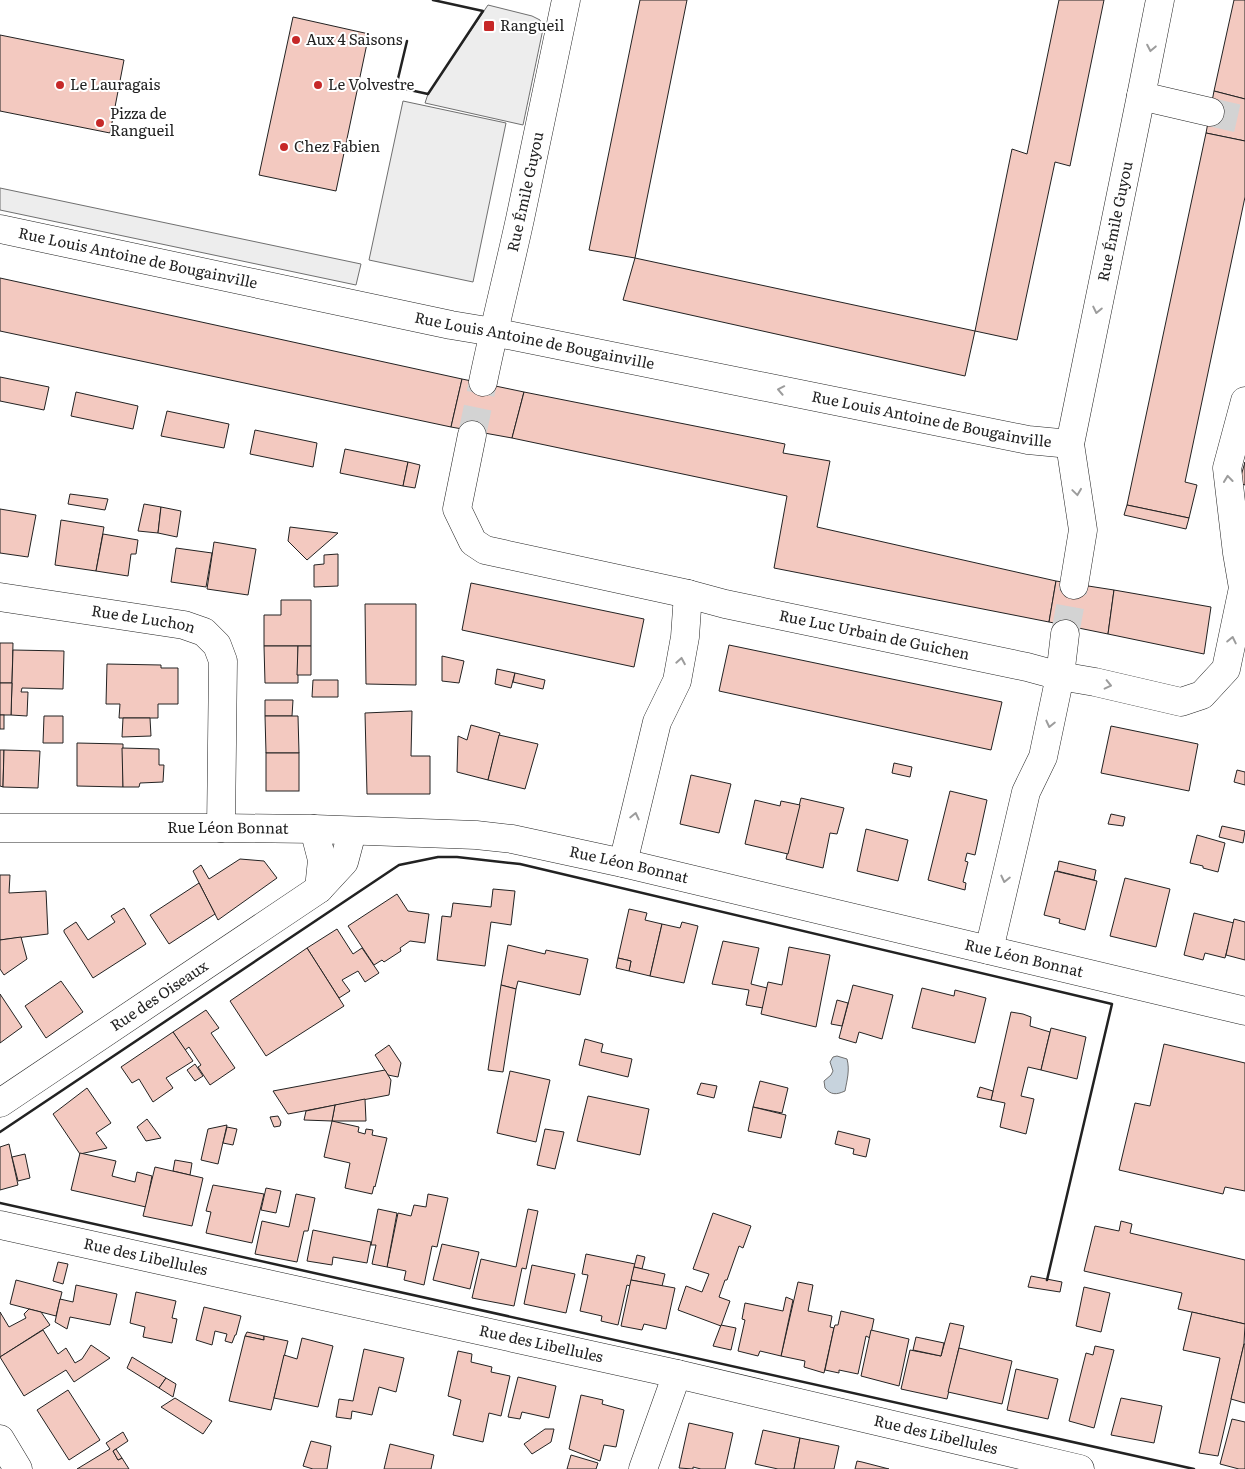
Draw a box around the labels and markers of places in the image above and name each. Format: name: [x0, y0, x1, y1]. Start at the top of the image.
place label: Rangueil: [500, 13, 564, 36]
marker: Rangueil: [482, 19, 496, 33]
place label: Aux 4 Saisons: [306, 27, 403, 50]
marker: Aux 4 Saisons: [290, 34, 302, 46]
place label: Le Lauragais: [70, 72, 161, 95]
place label: Le Volvestre: [328, 72, 414, 95]
marker: Le Lauragais: [54, 79, 66, 91]
marker: Le Volvestre: [312, 79, 324, 91]
place label: Pizza de Rangueil: [110, 101, 174, 141]
marker: Pizza de Rangueil: [94, 117, 106, 129]
place label: Chez Fabien: [294, 134, 380, 157]
marker: Chez Fabien: [278, 141, 290, 153]

